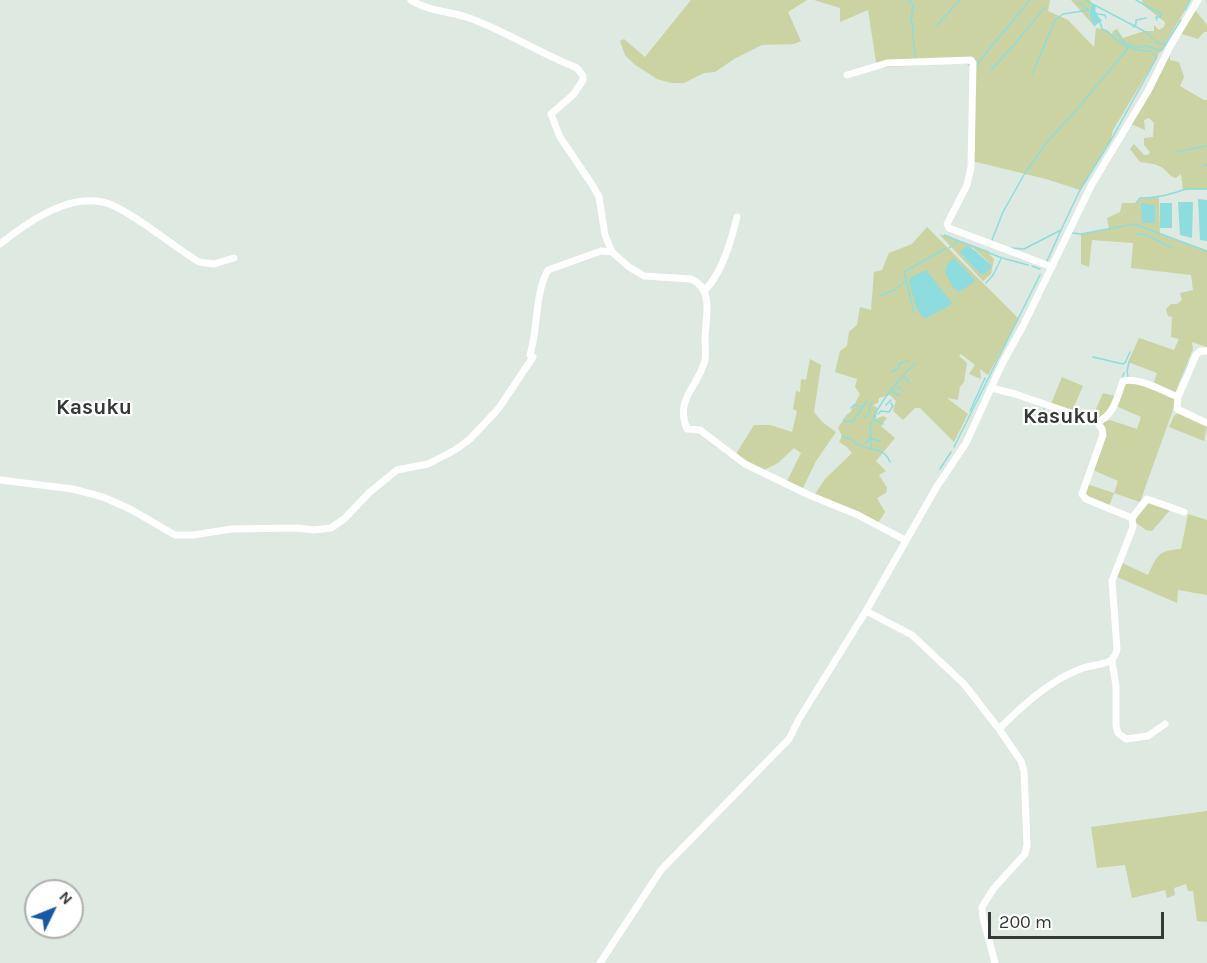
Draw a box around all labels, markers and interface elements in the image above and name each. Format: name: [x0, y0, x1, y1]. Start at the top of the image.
district label: Kasuku: [56, 395, 132, 421]
district label: Kasuku: [1023, 404, 1099, 430]
north arrow: [24, 879, 84, 939]
text: N: [55, 887, 77, 908]
scale bar: [991, 900, 1166, 938]
text: 200 m: [999, 911, 1052, 933]

